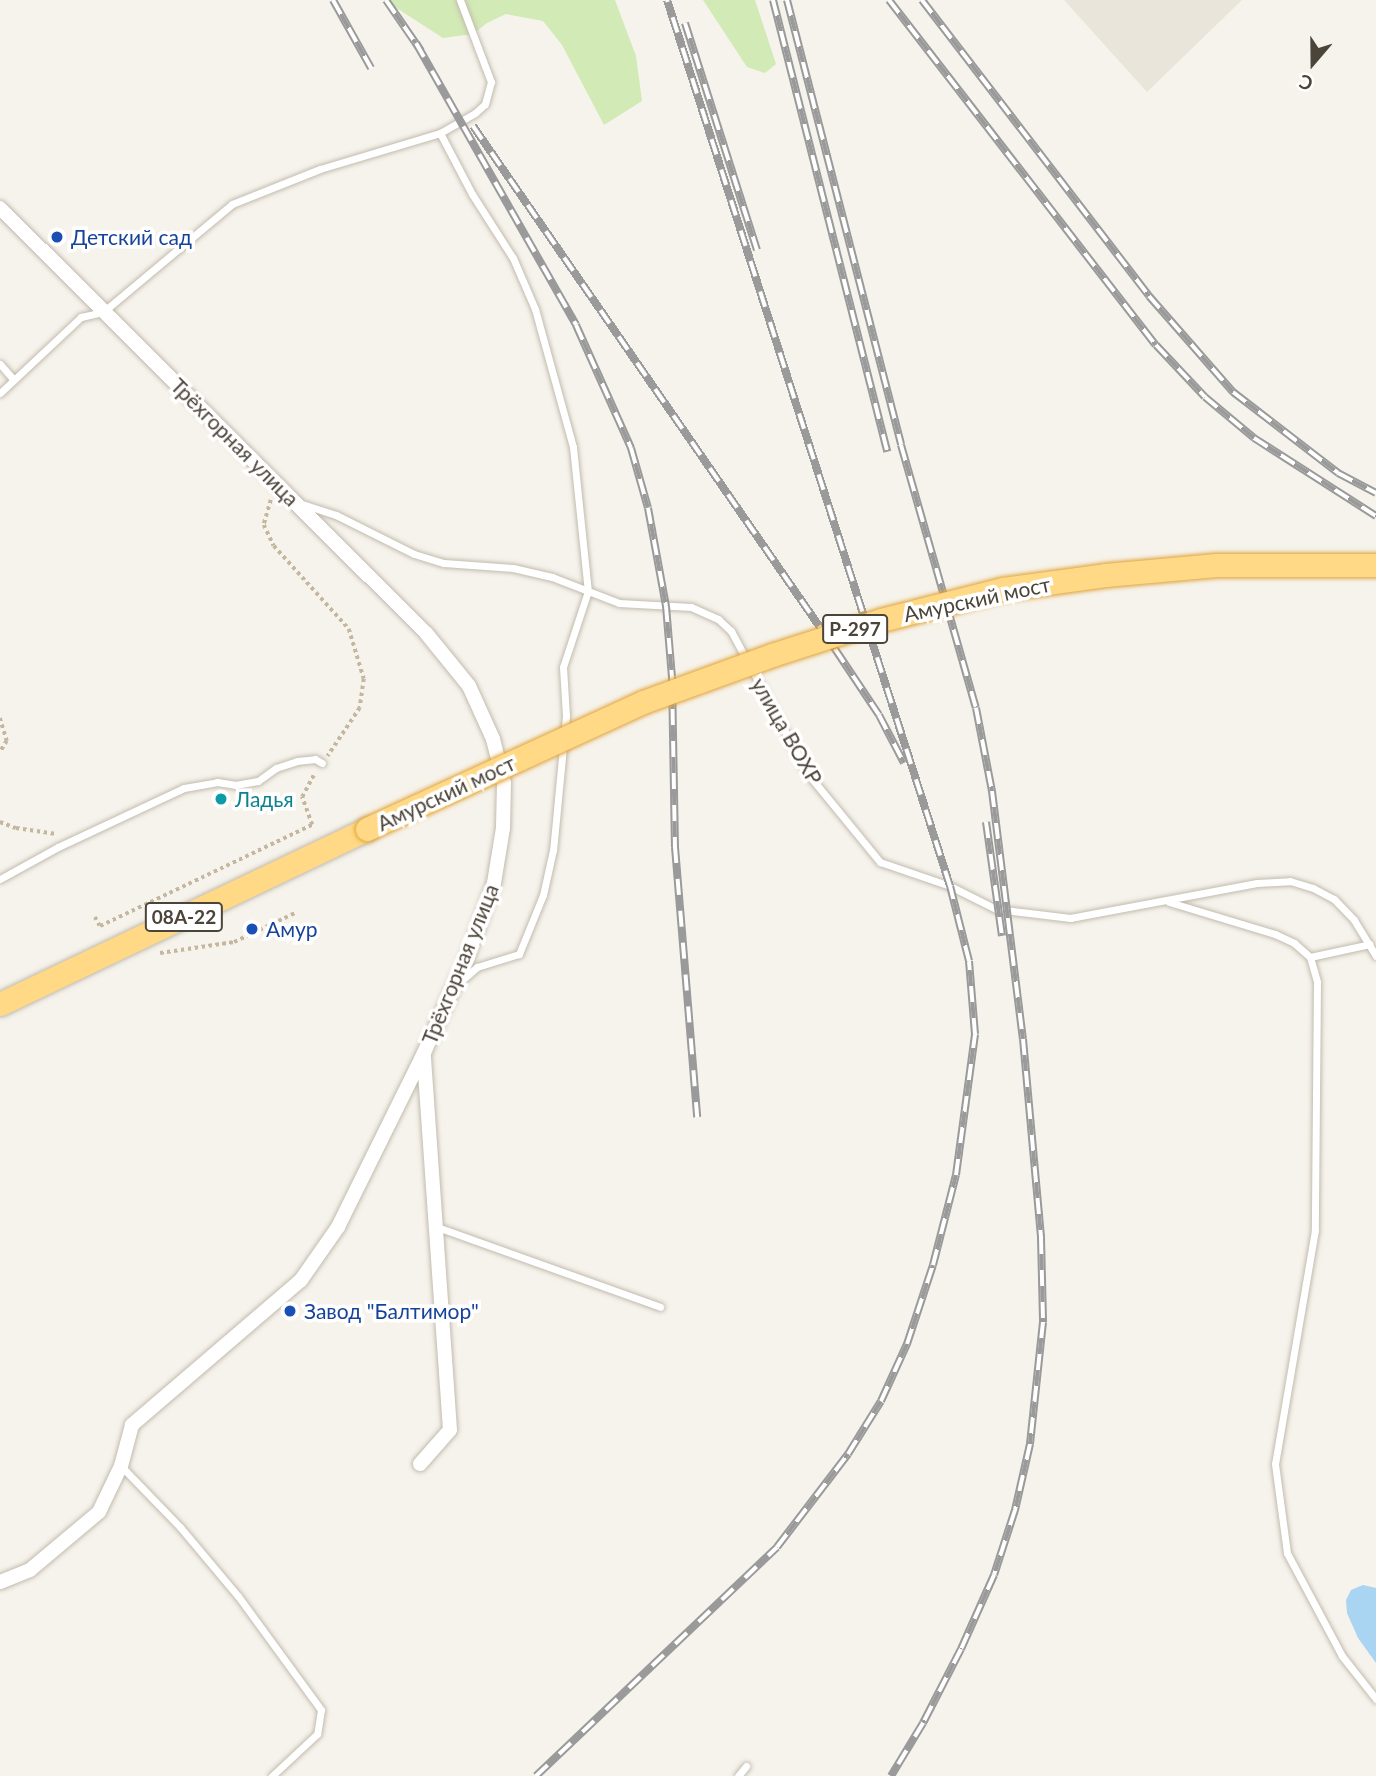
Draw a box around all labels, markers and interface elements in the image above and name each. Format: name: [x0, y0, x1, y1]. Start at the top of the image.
north arrow: [1278, 28, 1348, 98]
text: С: [1296, 70, 1315, 96]
place label: Детский сад: [71, 224, 192, 250]
marker: Детский сад: [49, 229, 65, 245]
street label: Трёхгорная улица: [166, 373, 304, 511]
street label: Амурский мост: [901, 571, 1053, 627]
road number: Р-297: [822, 614, 888, 644]
street label: улица ВОХР: [746, 673, 828, 789]
street label: Амурский мост: [373, 750, 519, 836]
place label: Ладья: [235, 786, 294, 812]
marker: Ладья: [213, 791, 229, 807]
street label: Трёхгорная улица: [416, 880, 504, 1048]
road number: 08А-22: [144, 902, 224, 932]
place label: Амур: [266, 916, 318, 942]
marker: Амур: [244, 921, 260, 937]
place label: Завод "Балтимор": [304, 1298, 479, 1324]
marker: Завод "Балтимор": [282, 1303, 298, 1319]

